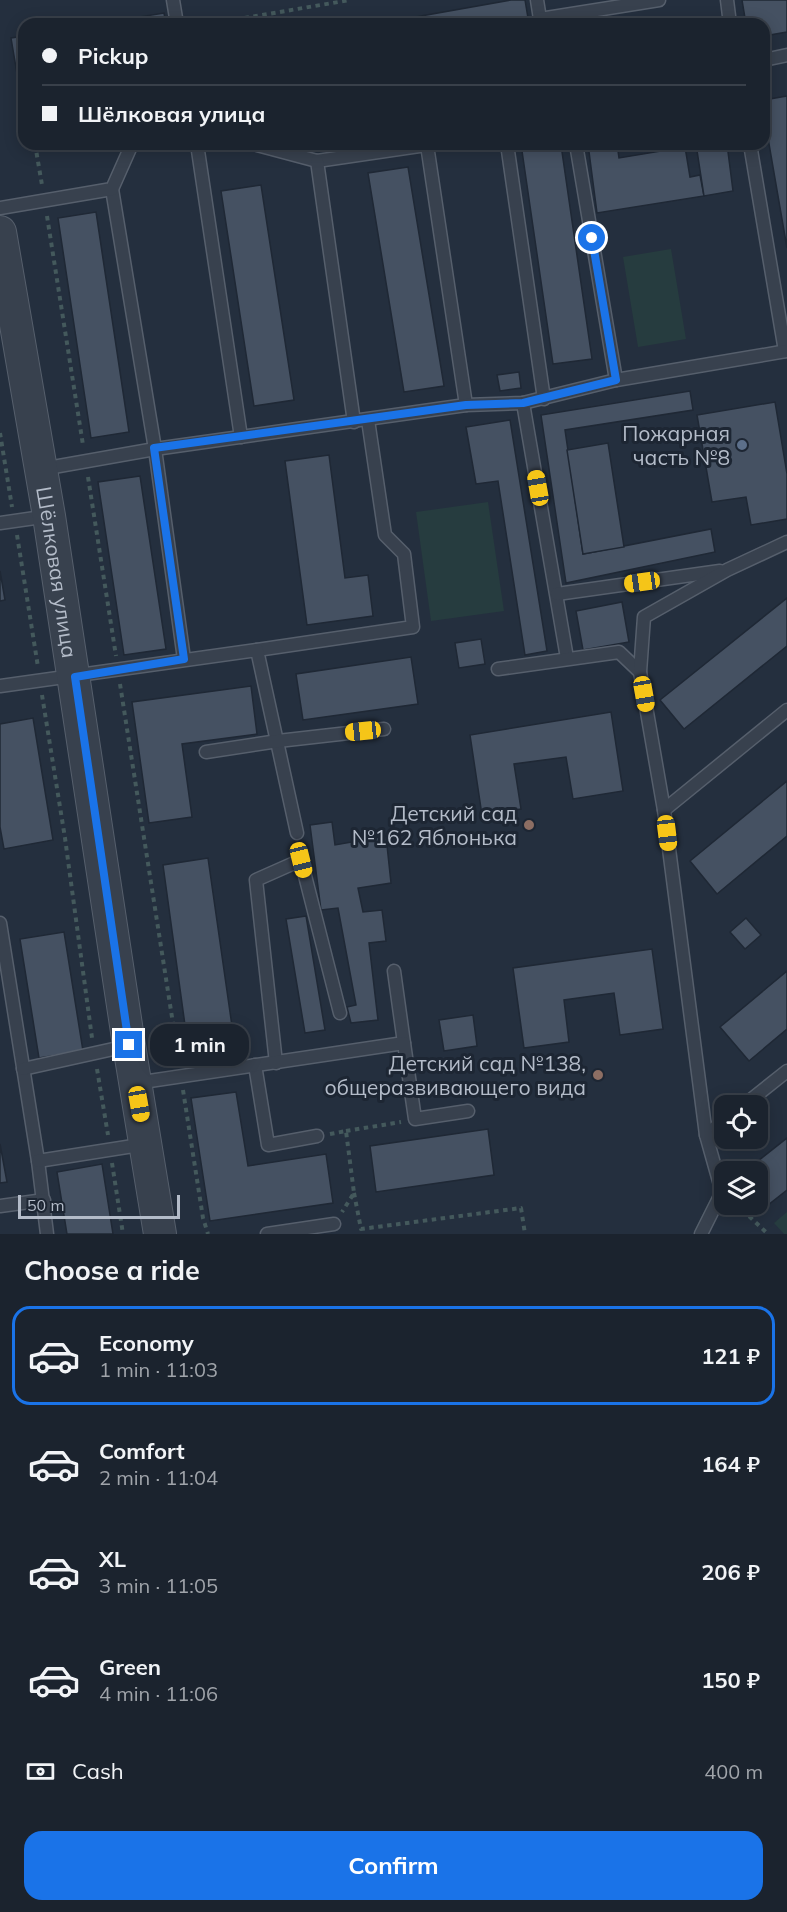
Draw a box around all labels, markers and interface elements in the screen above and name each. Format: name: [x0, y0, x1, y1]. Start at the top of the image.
text: Pickup: [78, 42, 148, 70]
text: Шёлковая улица: [78, 100, 265, 128]
route start: [578, 224, 605, 251]
place label: Пожарная часть №8: [622, 420, 730, 470]
marker: Пожарная часть №8: [735, 438, 749, 452]
car: [526, 469, 550, 507]
street label: Шёлковая улица: [31, 485, 83, 660]
car: [623, 571, 661, 593]
car: [632, 675, 656, 713]
car: [344, 720, 382, 742]
place label: Детский сад №162 Яблонька: [352, 800, 517, 850]
car: [656, 814, 678, 852]
marker: Детский сад №162 Яблонька: [522, 818, 536, 832]
car: [288, 840, 314, 880]
callout: 1 min: [150, 1024, 249, 1066]
route end: [115, 1031, 142, 1058]
text: 1 min: [173, 1032, 226, 1057]
place label: Детский сад №138, общеразвивающего вида: [325, 1050, 586, 1100]
marker: Детский сад №138, общеразвивающего вида: [591, 1068, 605, 1082]
car: [127, 1085, 151, 1123]
map controls: [714, 1095, 768, 1215]
button: locate: [714, 1095, 768, 1149]
button: layers: [714, 1161, 768, 1215]
scale bar: [18, 1192, 180, 1220]
text: 50 m: [27, 1195, 64, 1215]
text: Choose a ride: [24, 1253, 200, 1287]
icon: car: [27, 1329, 81, 1383]
text: Economy: [99, 1329, 194, 1357]
text: 121 ₽: [701, 1342, 760, 1370]
text: 1 min · 11:03: [99, 1357, 218, 1382]
icon: car: [27, 1437, 81, 1491]
text: Comfort: [99, 1437, 185, 1465]
text: 164 ₽: [701, 1450, 760, 1478]
text: 2 min · 11:04: [99, 1465, 218, 1490]
icon: car: [27, 1545, 81, 1599]
text: XL: [99, 1545, 126, 1573]
text: 206 ₽: [701, 1558, 760, 1586]
text: 3 min · 11:05: [99, 1573, 218, 1598]
icon: car: [27, 1653, 81, 1707]
text: Green: [99, 1653, 161, 1681]
text: 150 ₽: [701, 1666, 760, 1694]
text: 4 min · 11:06: [99, 1681, 218, 1706]
icon: cash: [24, 1755, 57, 1788]
text: Cash: [72, 1757, 124, 1785]
text: 400 m: [704, 1759, 763, 1784]
button: Confirm: [24, 1831, 763, 1900]

